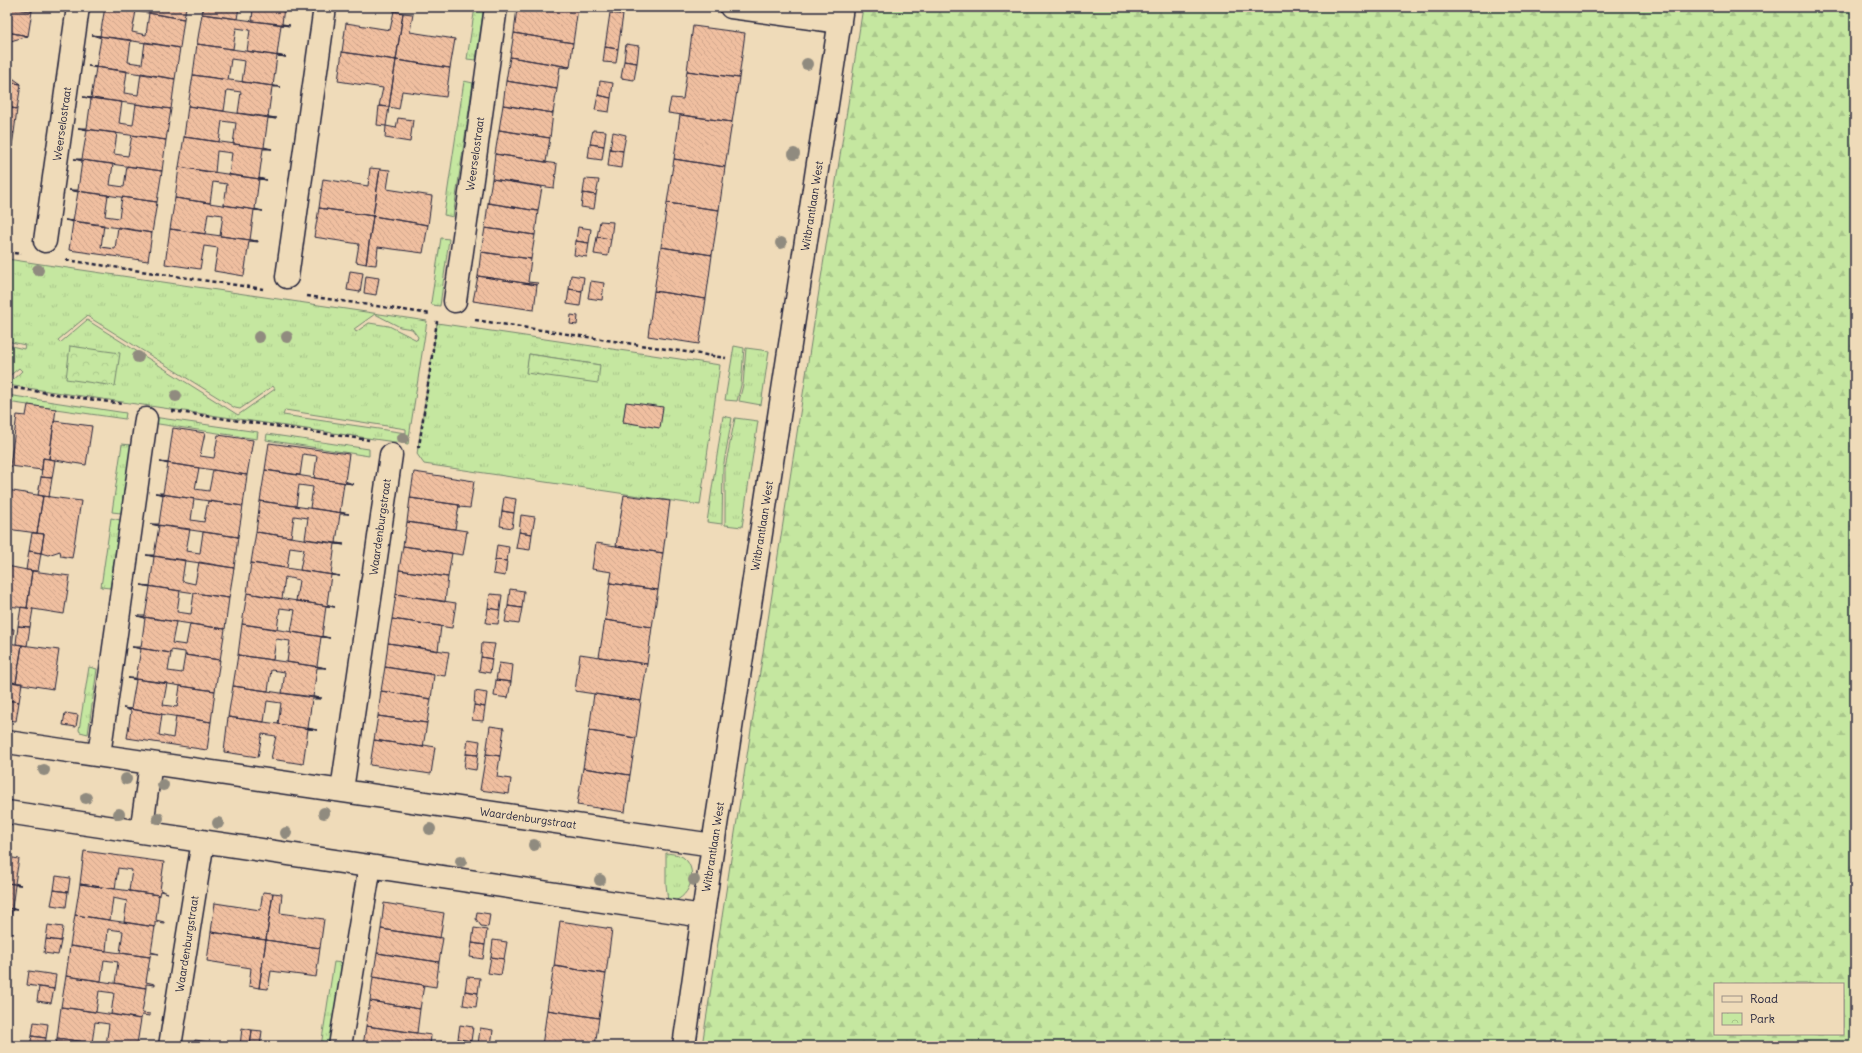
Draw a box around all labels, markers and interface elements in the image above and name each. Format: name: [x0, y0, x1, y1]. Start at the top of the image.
street label: Weerselostraat: [50, 86, 74, 162]
street label: Weerselostraat: [463, 116, 487, 192]
street label: Witbrantlaan West: [798, 160, 826, 252]
street label: Waardenburgstraat: [366, 477, 394, 576]
street label: Witbrantlaan West: [748, 480, 776, 572]
street label: Witbrantlaan West: [699, 801, 727, 893]
street label: Waardenburgstraat: [479, 804, 578, 832]
street label: Waardenburgstraat: [172, 894, 202, 993]
legend: [1714, 983, 1844, 1035]
text: Road: [1750, 991, 1778, 1006]
text: Park: [1750, 1011, 1775, 1026]

